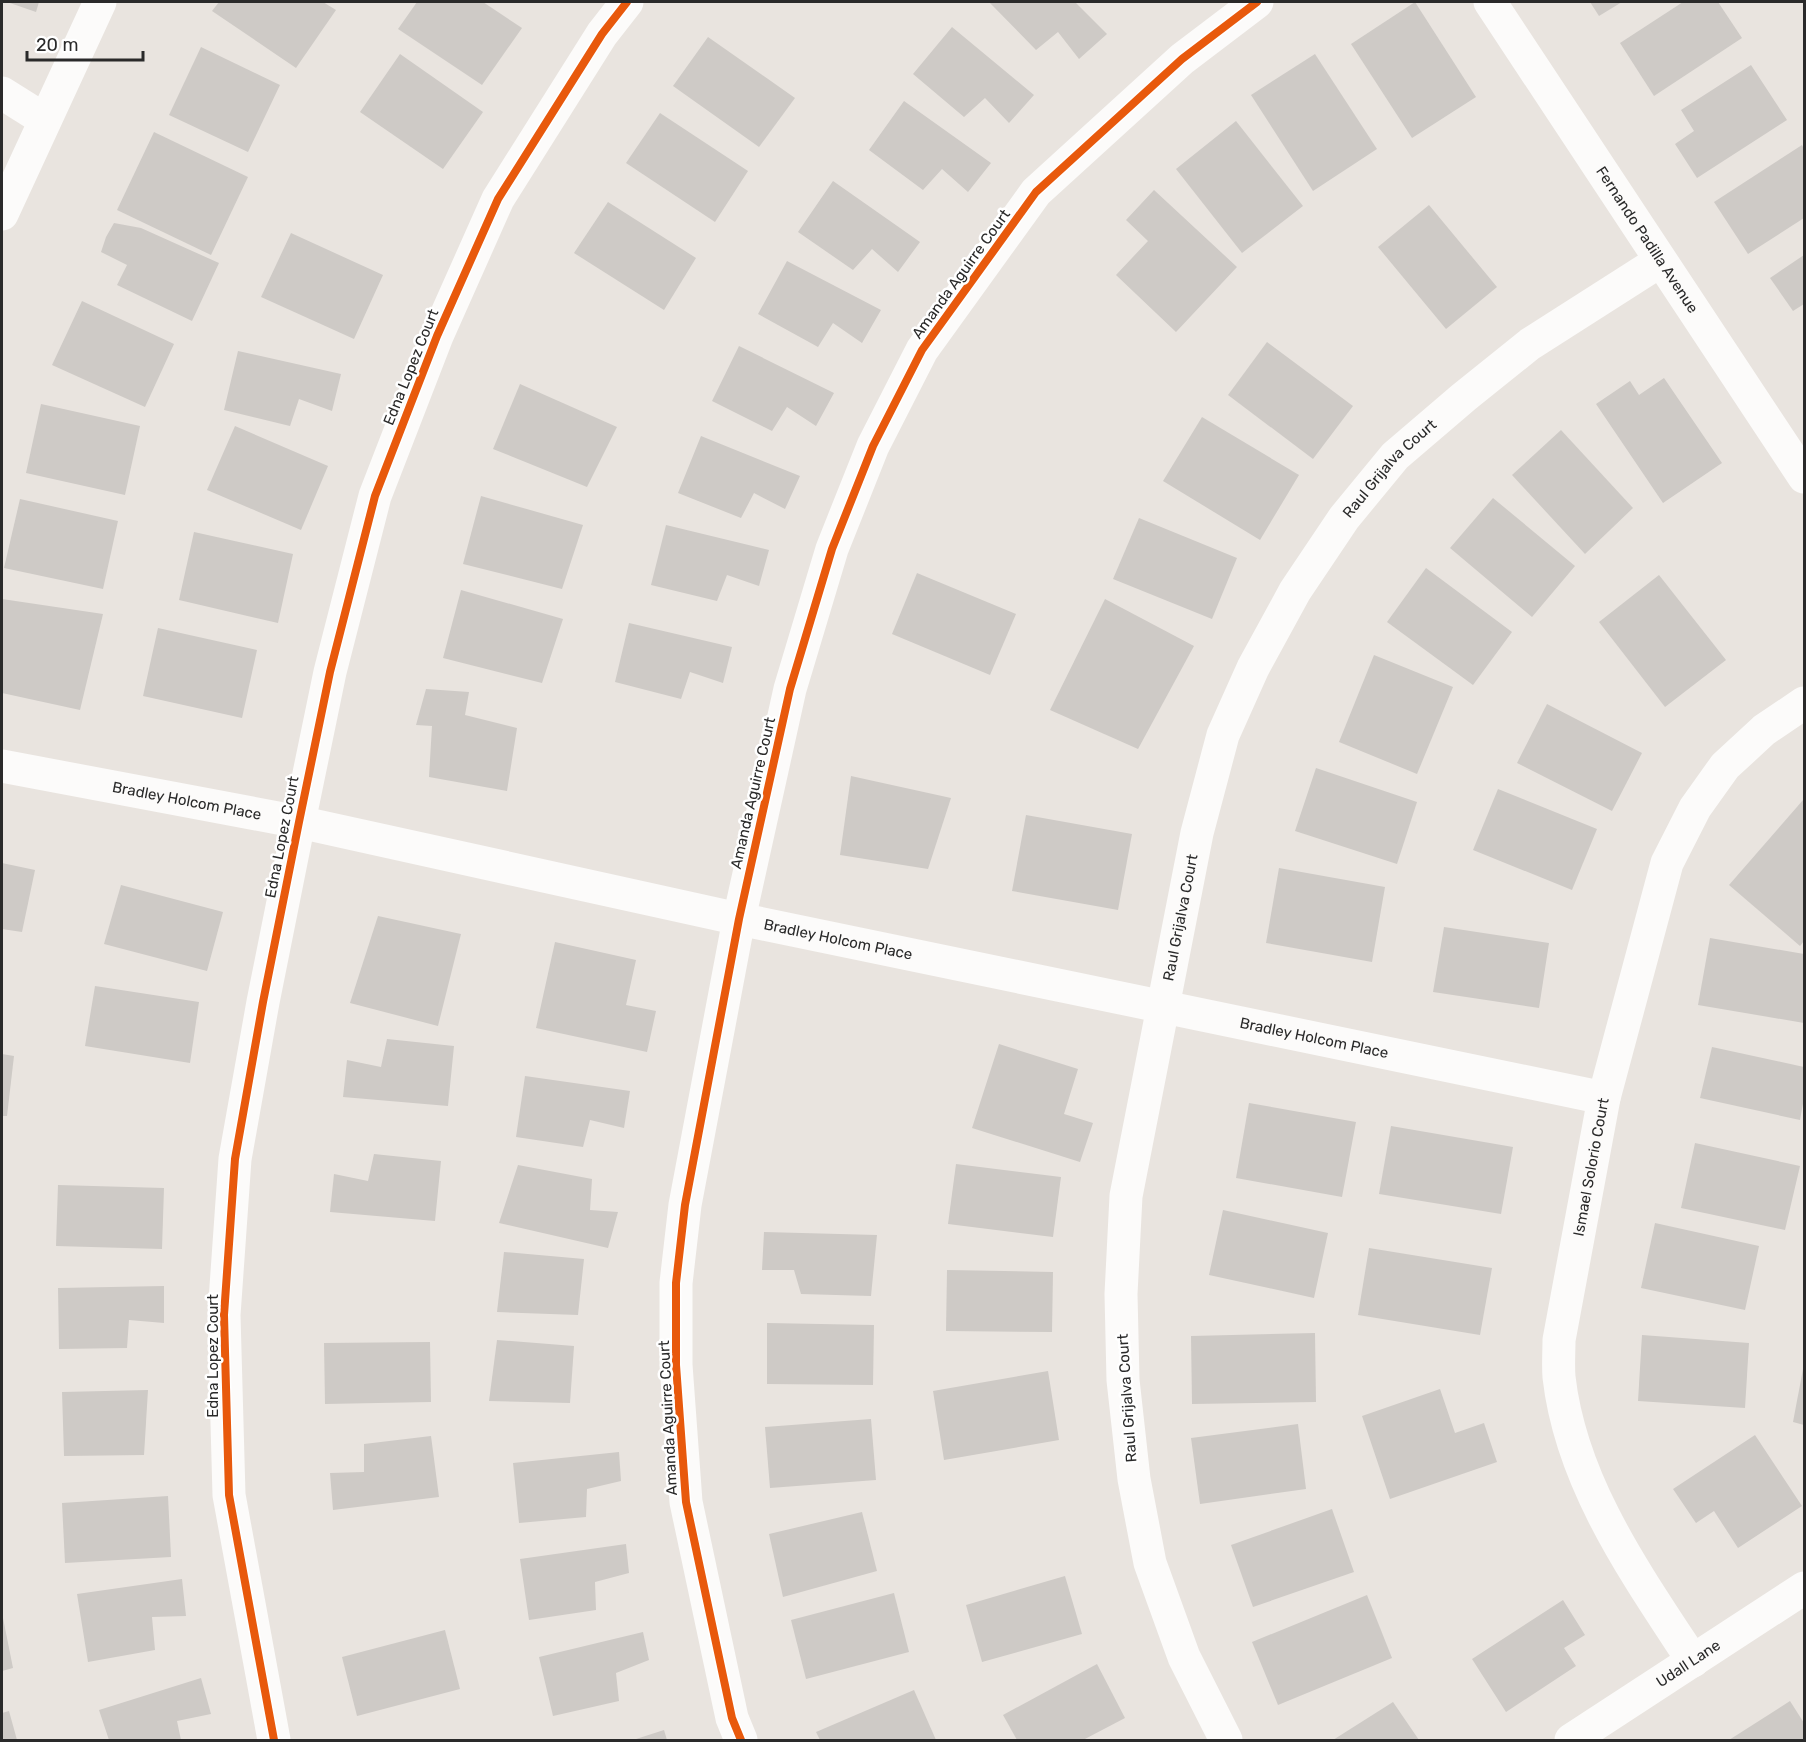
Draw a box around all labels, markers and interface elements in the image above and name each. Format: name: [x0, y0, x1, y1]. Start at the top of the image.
scale bar: [27, 24, 142, 62]
text: 20 m: [36, 34, 78, 56]
street label: Fernando Padilla Avenue: [1592, 163, 1702, 317]
street label: Amanda Aguirre Court: [908, 206, 1014, 342]
street label: Edna Lopez Court: [379, 306, 443, 428]
street label: Raul Grijalva Court: [1339, 416, 1440, 521]
street label: Amanda Aguirre Court: [727, 715, 779, 871]
street label: Edna Lopez Court: [261, 774, 303, 899]
street label: Bradley Holcom Place: [111, 778, 263, 824]
street label: Raul Grijalva Court: [1159, 852, 1202, 983]
street label: Bradley Holcom Place: [762, 915, 914, 964]
street label: Bradley Holcom Place: [1238, 1014, 1390, 1062]
street label: Ismael Solorio Court: [1569, 1096, 1613, 1238]
street label: Edna Lopez Court: [204, 1294, 222, 1418]
street label: Raul Grijalva Court: [1114, 1333, 1140, 1463]
street label: Amanda Aguirre Court: [655, 1340, 681, 1496]
street label: Udall Lane: [1653, 1636, 1724, 1691]

